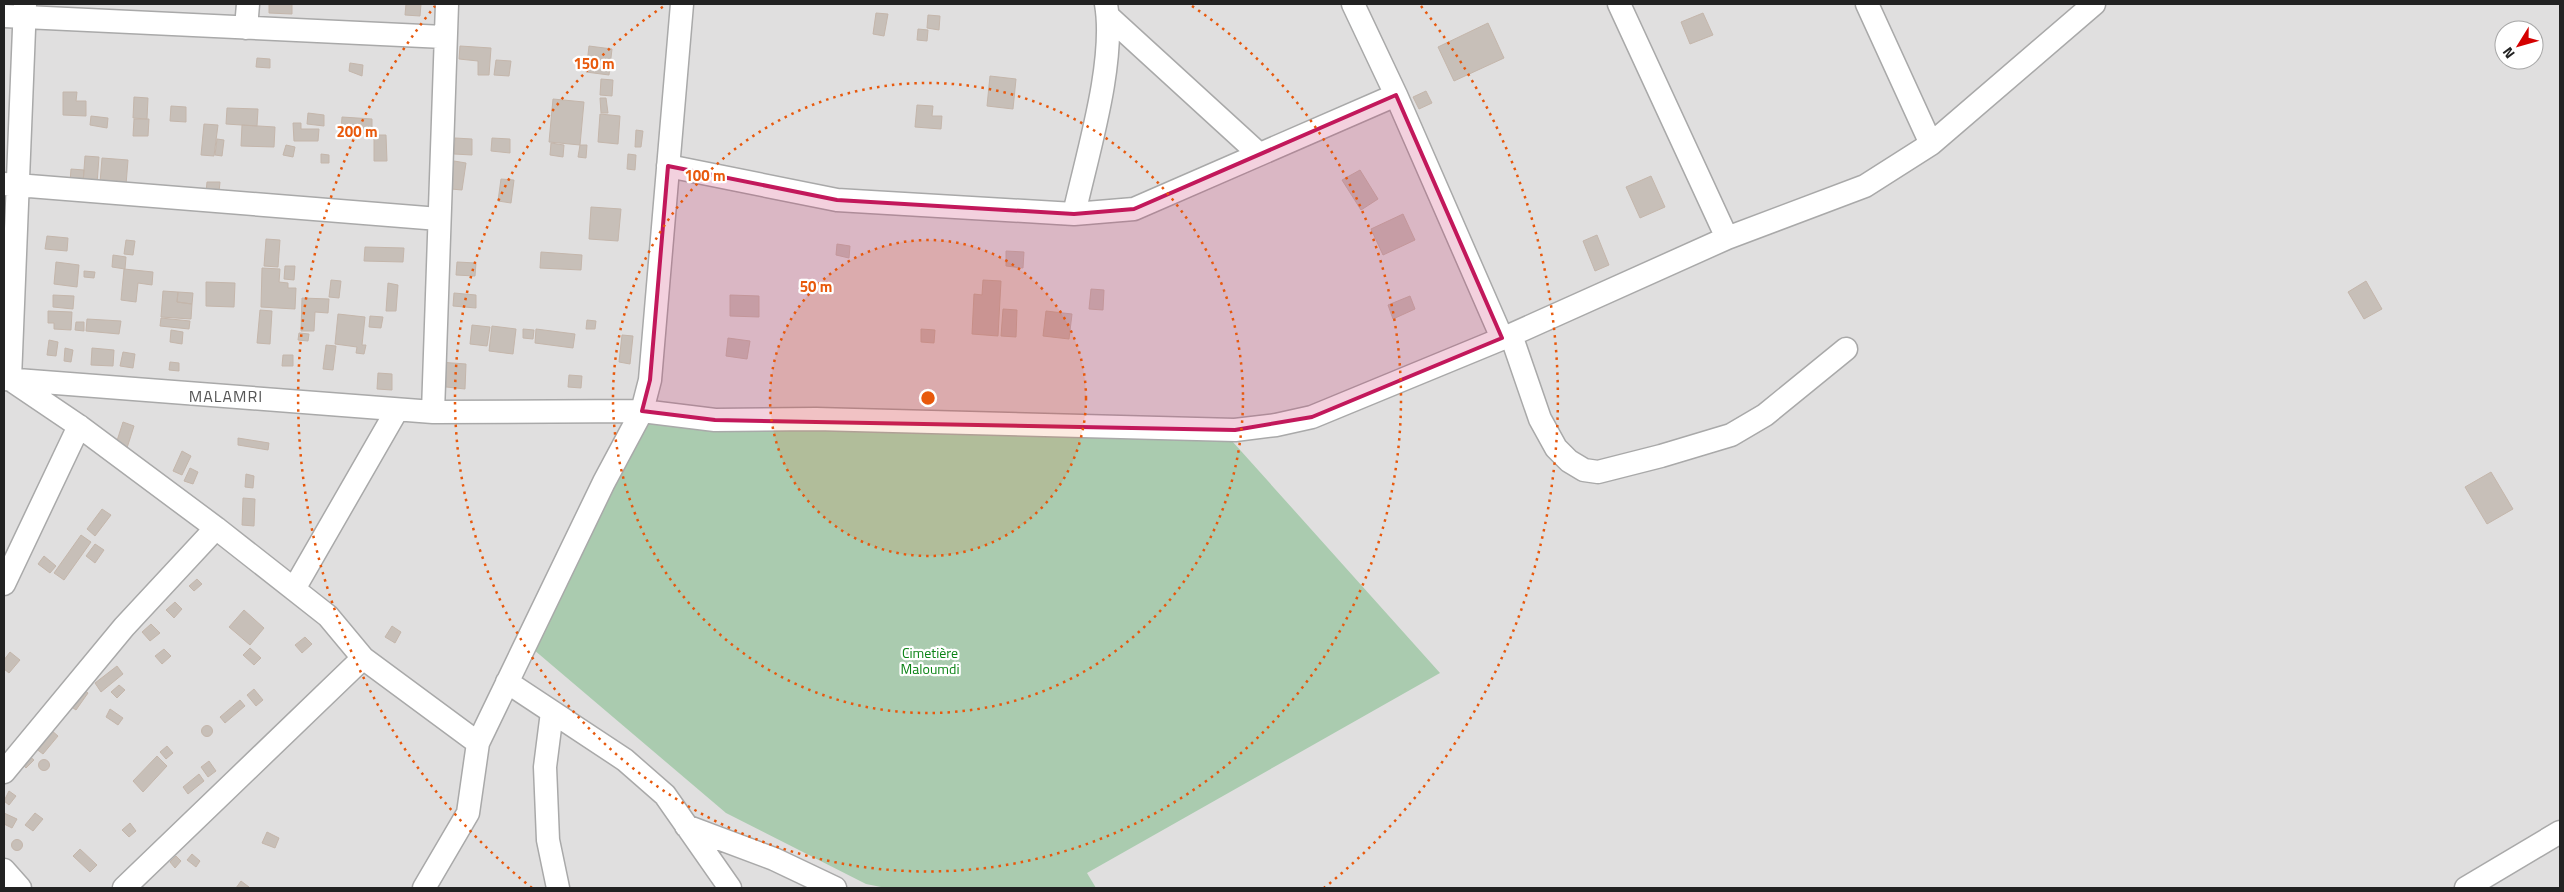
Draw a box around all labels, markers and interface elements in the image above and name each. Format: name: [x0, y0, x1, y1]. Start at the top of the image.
north arrow: [2494, 20, 2544, 70]
text: N: [2497, 43, 2520, 63]
text: 150 m: [573, 52, 615, 75]
text: 200 m: [336, 120, 378, 143]
text: 100 m: [684, 164, 726, 187]
text: 50 m: [800, 275, 832, 298]
district label: MALAMRI: [189, 384, 263, 408]
centre of rings: [919, 389, 937, 407]
park label: Cimetière Maloumdi: [900, 642, 960, 679]

